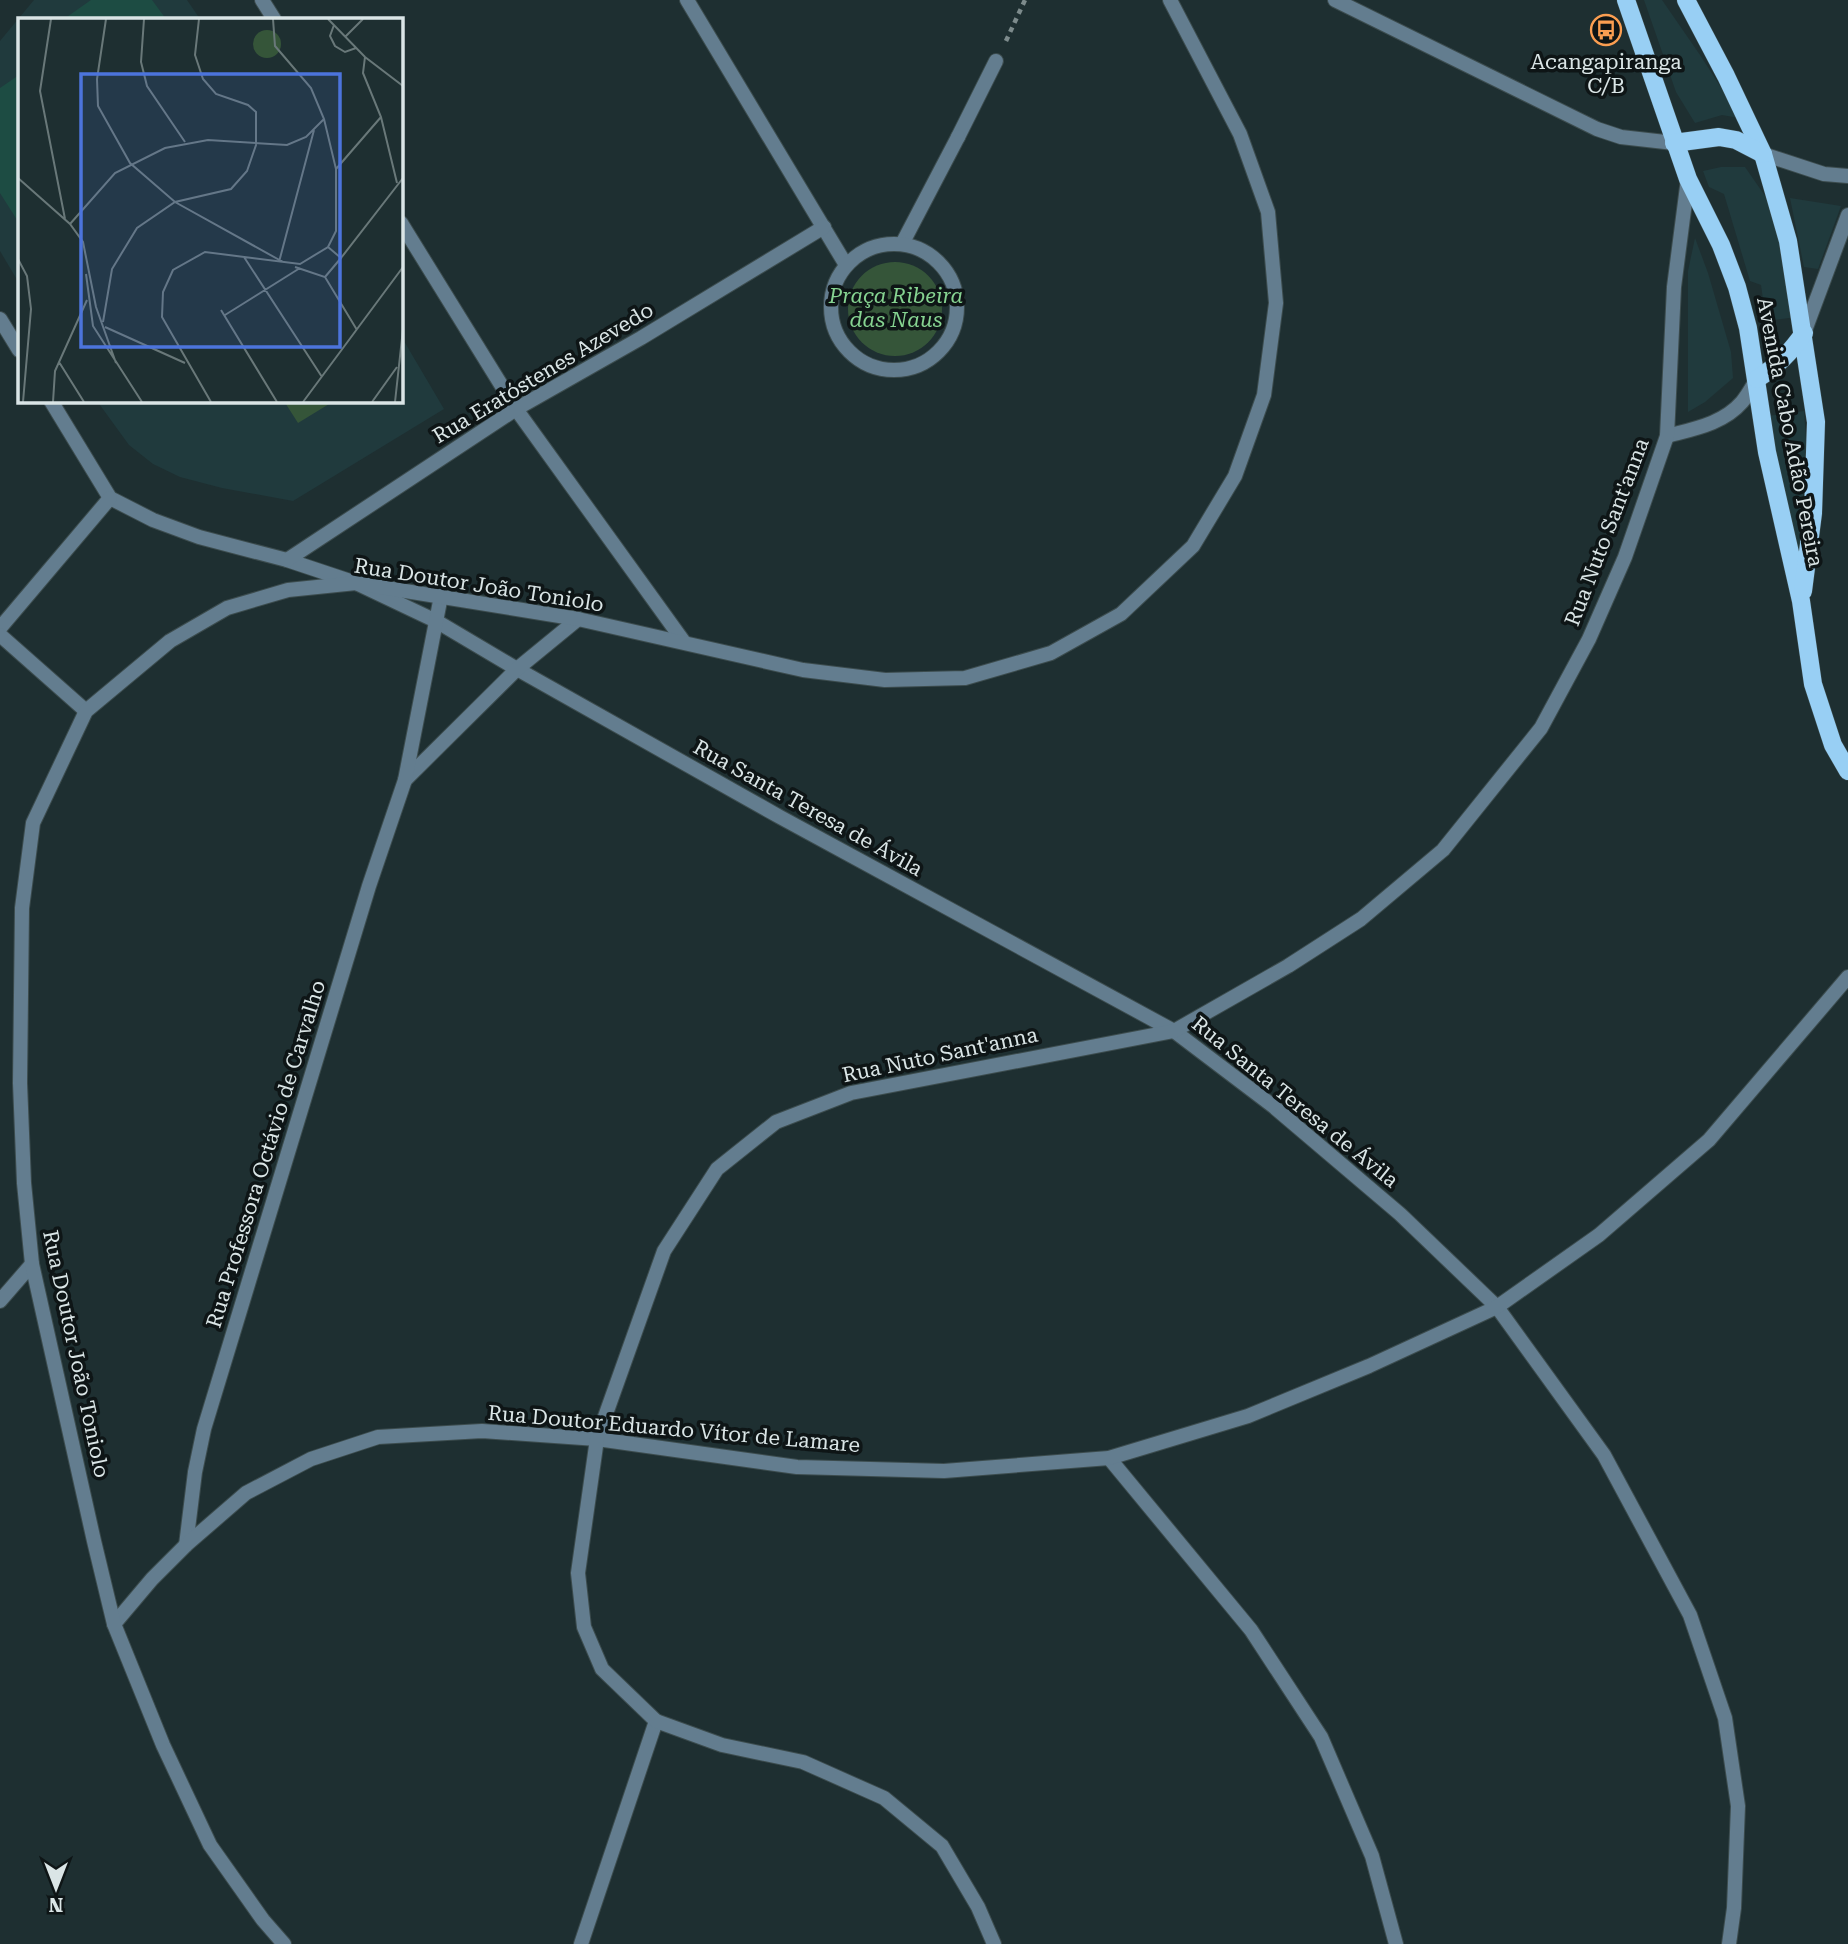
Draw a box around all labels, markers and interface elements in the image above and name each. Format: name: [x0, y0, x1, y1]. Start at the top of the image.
bus stop icon: Acangapiranga C/B: [1589, 13, 1623, 47]
inset map: [18, 18, 402, 402]
place label: Acangapiranga C/B: [1530, 50, 1682, 98]
park label: Praça Ribeira das Naus: [828, 284, 963, 332]
street label: Avenida Cabo Adão Pereira: [1752, 295, 1828, 570]
street label: Rua Eratóstenes Azevedo: [428, 298, 658, 448]
street label: Rua Nuto Sant'anna: [1560, 434, 1654, 629]
street label: Rua Doutor João Toniolo: [352, 553, 606, 617]
street label: Rua Santa Teresa de Ávila: [689, 734, 928, 881]
street label: Rua Professora Octávio de Carvalho: [202, 977, 330, 1331]
street label: Rua Santa Teresa de Ávila: [1187, 1011, 1404, 1193]
street label: Rua Nuto Sant'anna: [840, 1022, 1040, 1087]
street label: Rua Doutor João Toniolo: [38, 1228, 114, 1480]
street label: Rua Doutor Eduardo Vítor de Lamare: [487, 1401, 861, 1457]
north arrow: [21, 1853, 91, 1923]
text: N: [48, 1893, 63, 1916]

